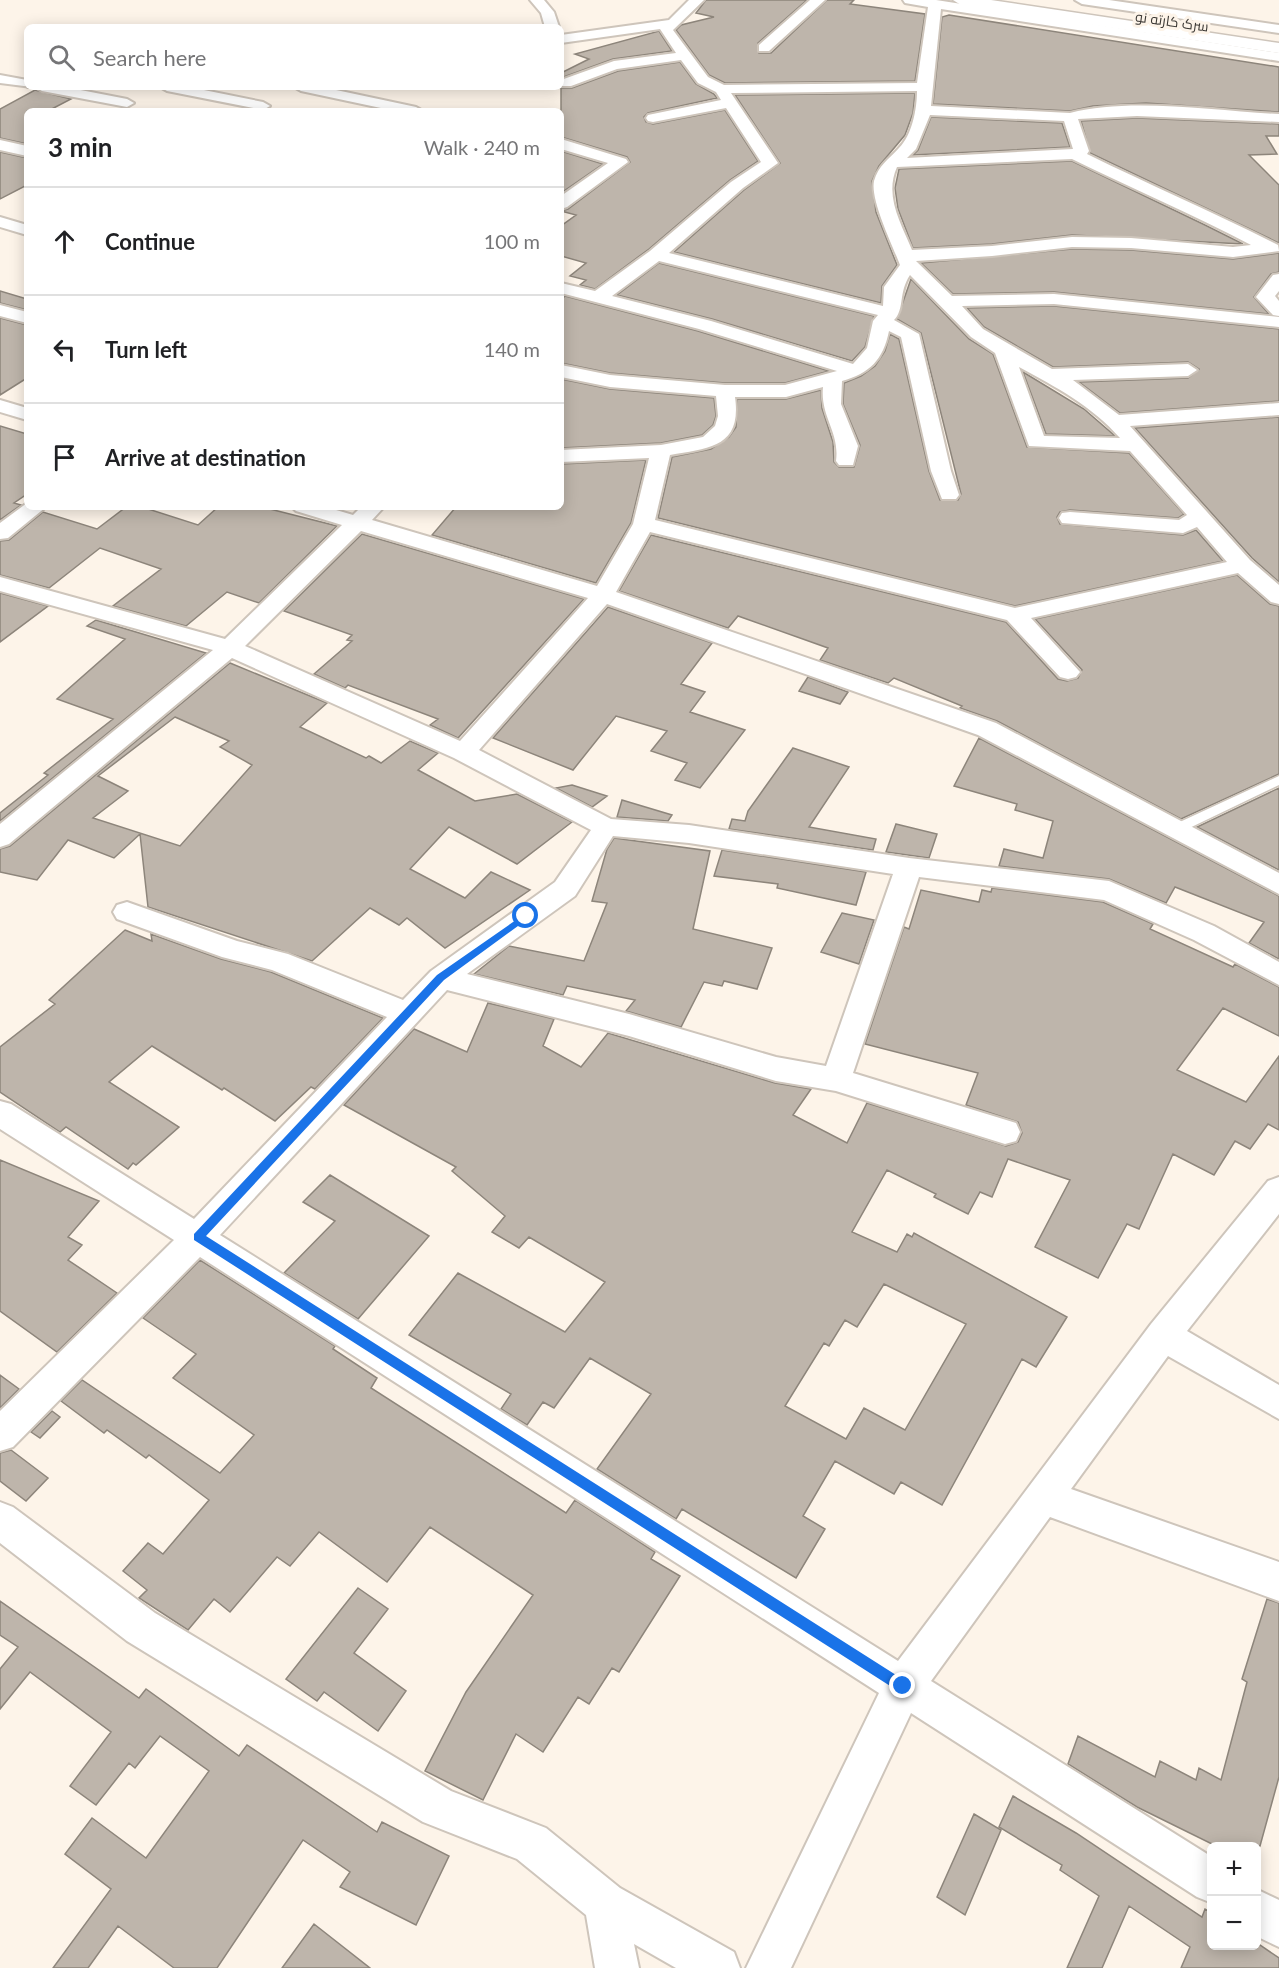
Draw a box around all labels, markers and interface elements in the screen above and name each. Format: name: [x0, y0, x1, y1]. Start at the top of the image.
street label: سرک کارته نو: [1134, 7, 1210, 35]
search box: [24, 24, 564, 90]
icon: search: [45, 41, 78, 74]
text: Search here: [93, 44, 206, 71]
text: 3 min: [48, 131, 112, 163]
text: Walk · 240 m: [424, 135, 540, 159]
icon: ahead: [48, 225, 81, 258]
text: Continue: [105, 228, 195, 255]
text: 100 m: [484, 229, 540, 253]
icon: left: [48, 333, 81, 366]
text: Turn left: [105, 336, 187, 363]
text: 140 m: [484, 337, 540, 361]
icon: arrive: [48, 441, 81, 474]
text: Arrive at destination: [105, 444, 306, 471]
route start: [512, 902, 538, 928]
route end: [889, 1672, 915, 1698]
map controls: [1207, 1842, 1261, 1950]
button: +: [1207, 1842, 1261, 1896]
button: −: [1207, 1896, 1261, 1950]

